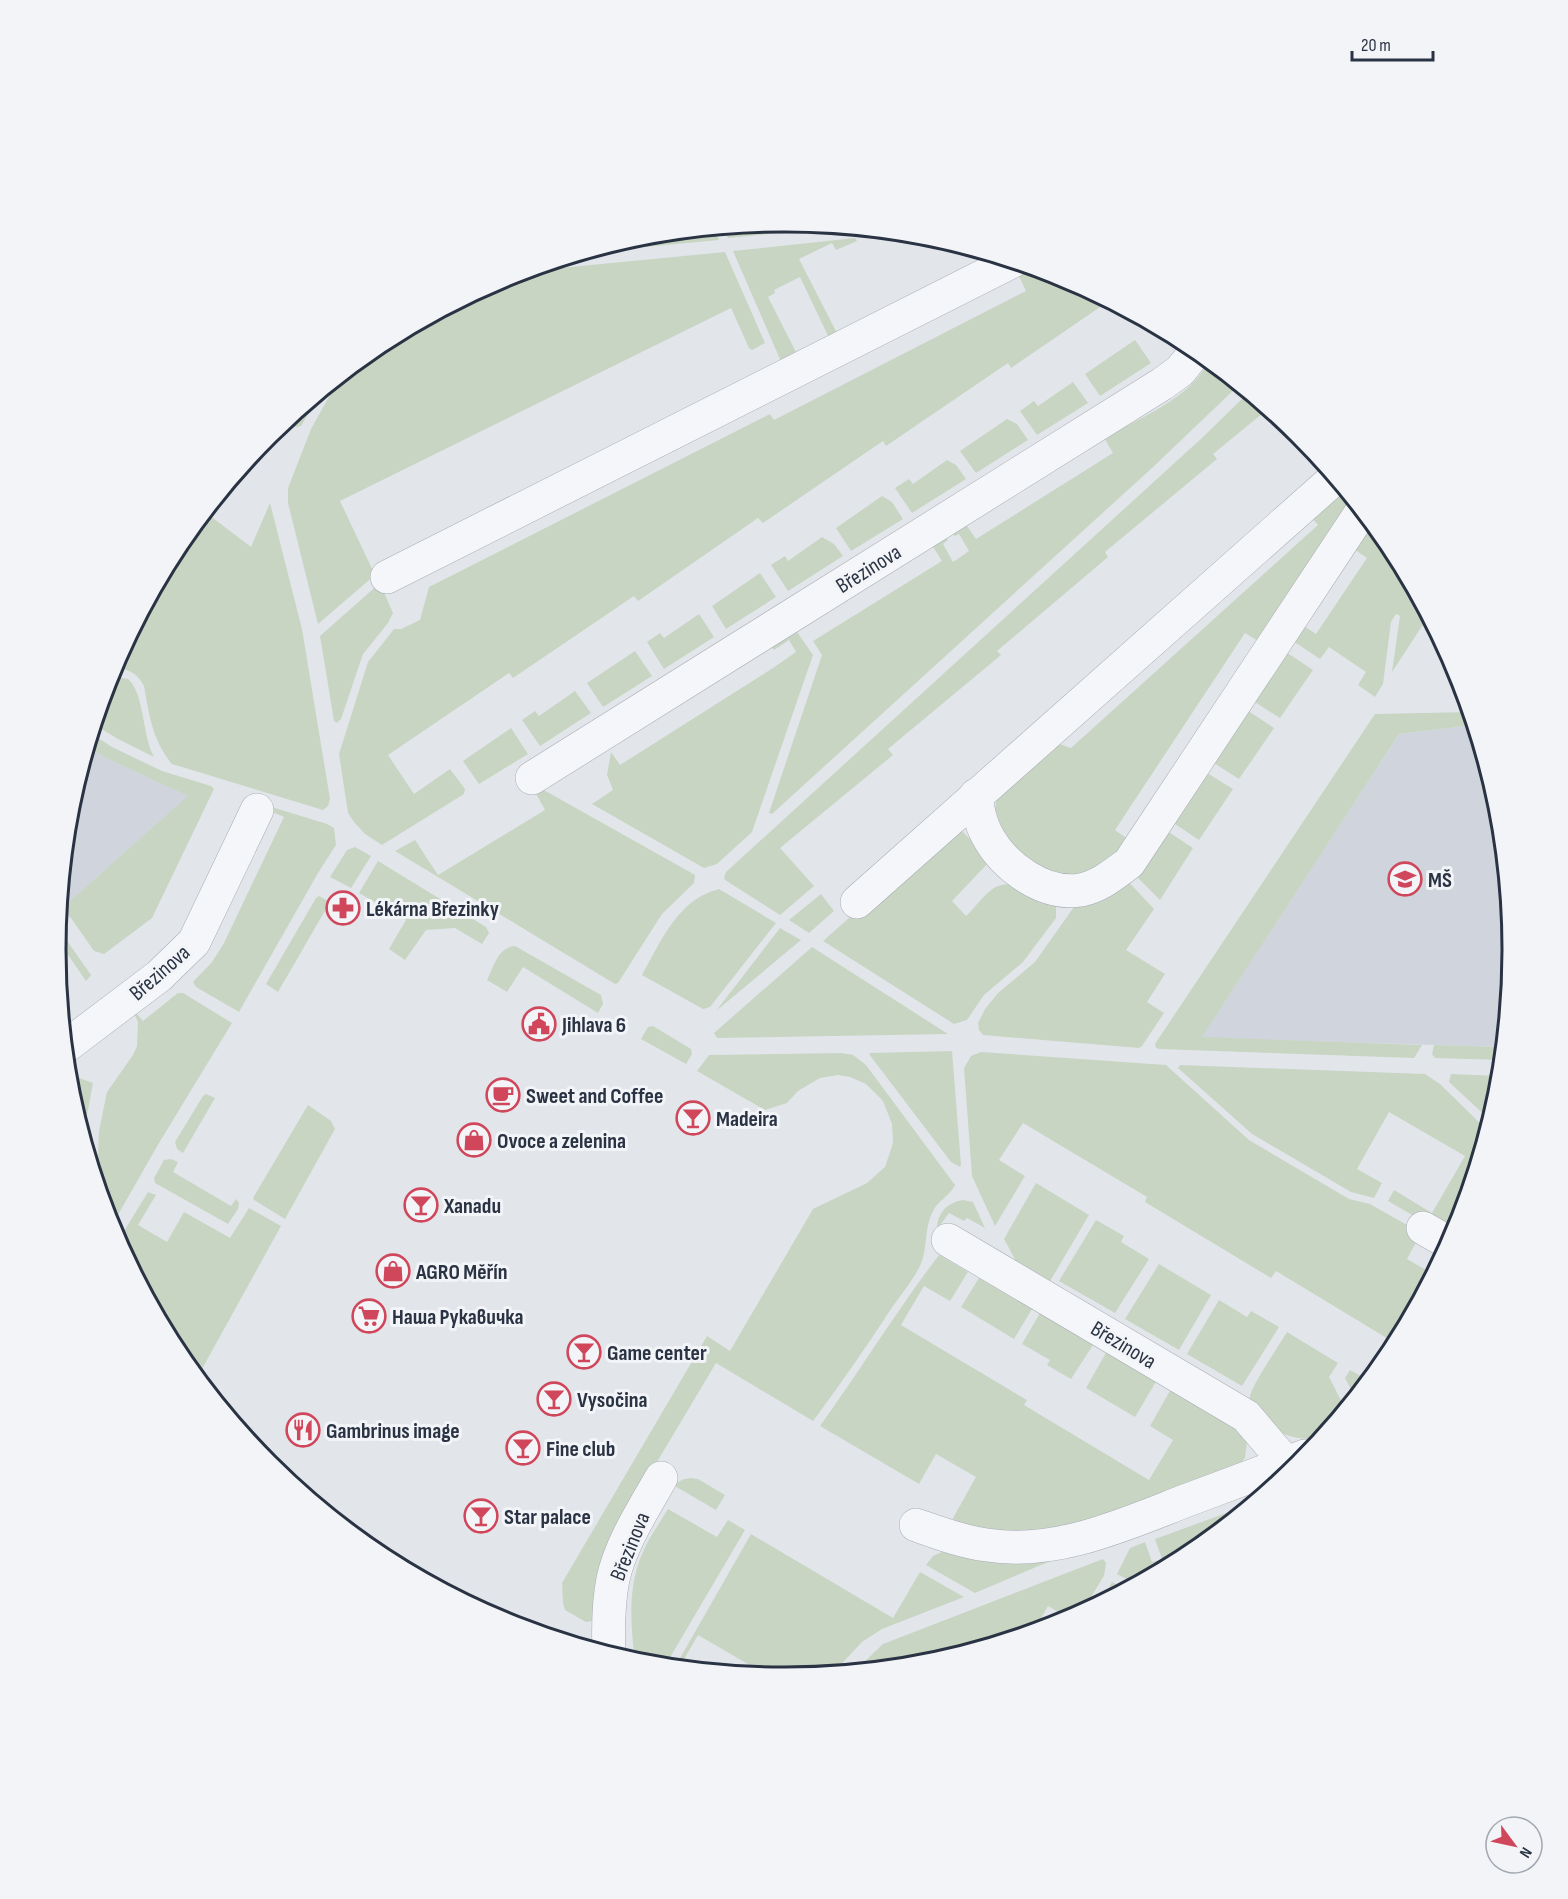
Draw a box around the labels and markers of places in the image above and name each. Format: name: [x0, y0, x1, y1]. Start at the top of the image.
school or university icon: MŠ: [1387, 861, 1423, 897]
place label: MŠ: [1428, 867, 1452, 894]
pharmacy icon: Lékárna Březinky: [325, 890, 361, 926]
place label: Lékárna Březinky: [366, 896, 499, 923]
public building icon: Jihlava 6: [521, 1006, 557, 1042]
place label: Jihlava 6: [561, 1012, 626, 1039]
cafe icon: Sweet and Coffee: [485, 1077, 521, 1113]
place label: Sweet and Coffee: [526, 1083, 663, 1110]
bar icon: Madeira: [675, 1100, 711, 1136]
place label: Madeira: [716, 1106, 778, 1133]
shop icon: Ovoce a zelenina: [456, 1122, 492, 1158]
place label: Ovoce a zelenina: [497, 1128, 626, 1155]
bar icon: Xanadu: [403, 1187, 439, 1223]
place label: Xanadu: [443, 1193, 501, 1220]
shop icon: AGRO Měřín: [375, 1253, 411, 1289]
place label: AGRO Měřín: [415, 1259, 508, 1286]
supermarket icon: Наша Рукавичка: [351, 1298, 387, 1334]
place label: Наша Рукавичка: [392, 1304, 523, 1331]
bar icon: Game center: [566, 1334, 602, 1370]
place label: Game center: [607, 1340, 707, 1367]
bar icon: Vysočina: [536, 1381, 572, 1417]
place label: Vysočina: [577, 1387, 647, 1414]
restaurant icon: Gambrinus image: [285, 1412, 321, 1448]
place label: Gambrinus image: [326, 1418, 460, 1445]
bar icon: Fine club: [505, 1430, 541, 1466]
place label: Fine club: [546, 1436, 615, 1463]
bar icon: Star palace: [463, 1498, 499, 1534]
place label: Star palace: [504, 1504, 591, 1531]

